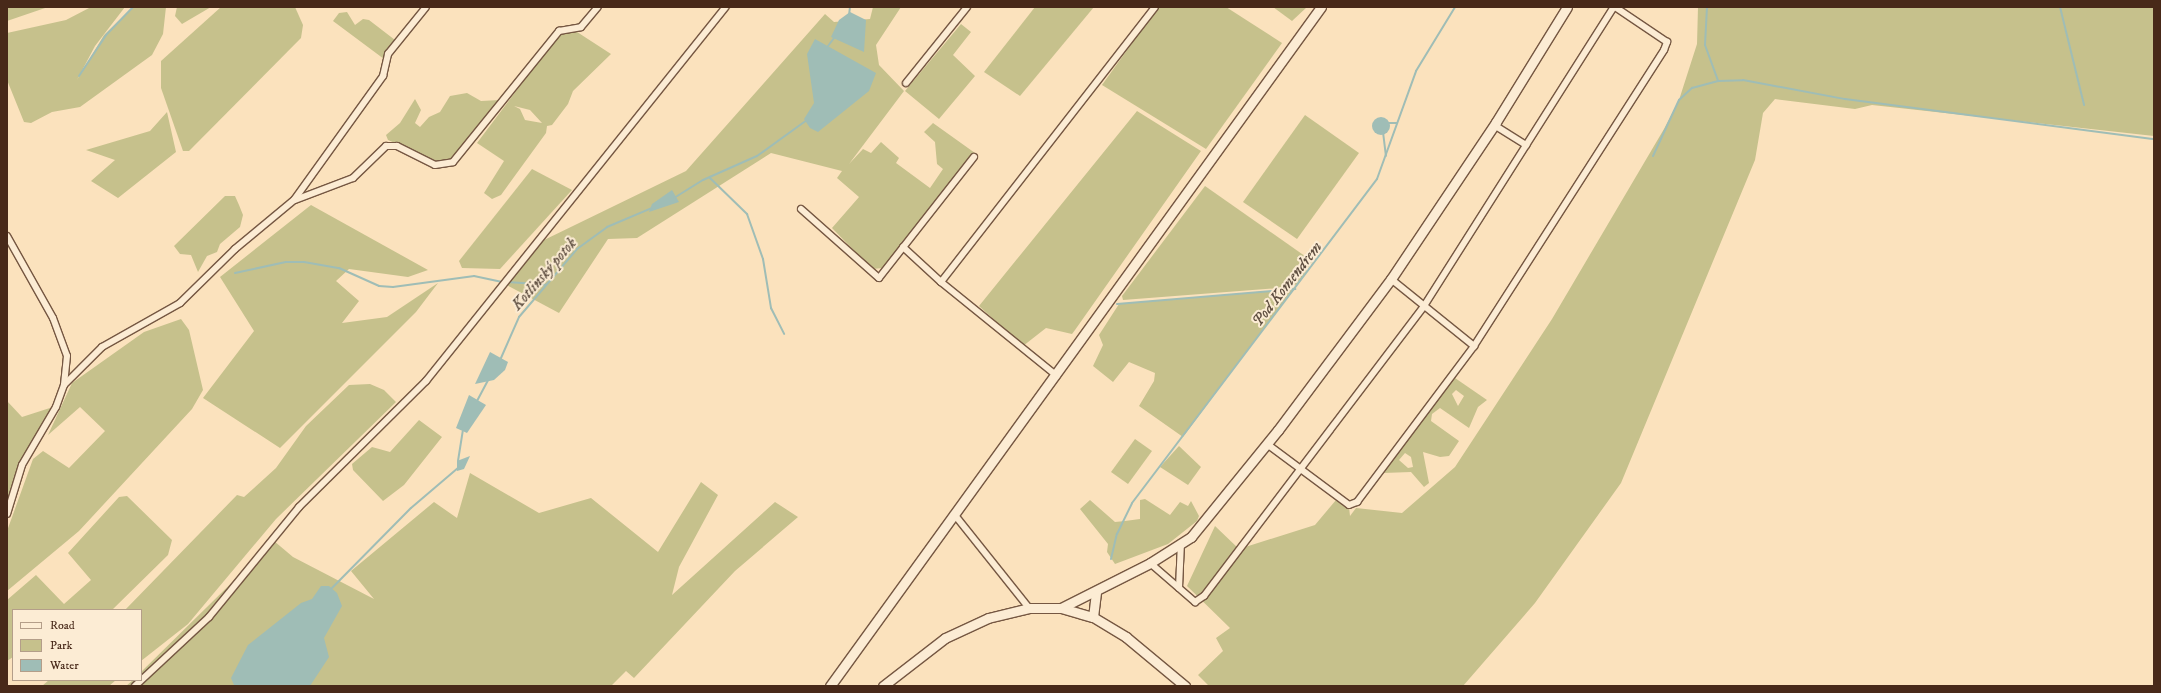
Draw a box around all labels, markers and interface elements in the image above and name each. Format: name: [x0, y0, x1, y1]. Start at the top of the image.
water label: Kotlinský potok: [507, 234, 581, 314]
water label: Pod Komendrem: [1248, 238, 1326, 330]
legend: [12, 609, 142, 681]
text: Road: [50, 618, 75, 633]
text: Park: [50, 638, 72, 653]
text: Water: [50, 658, 79, 673]

